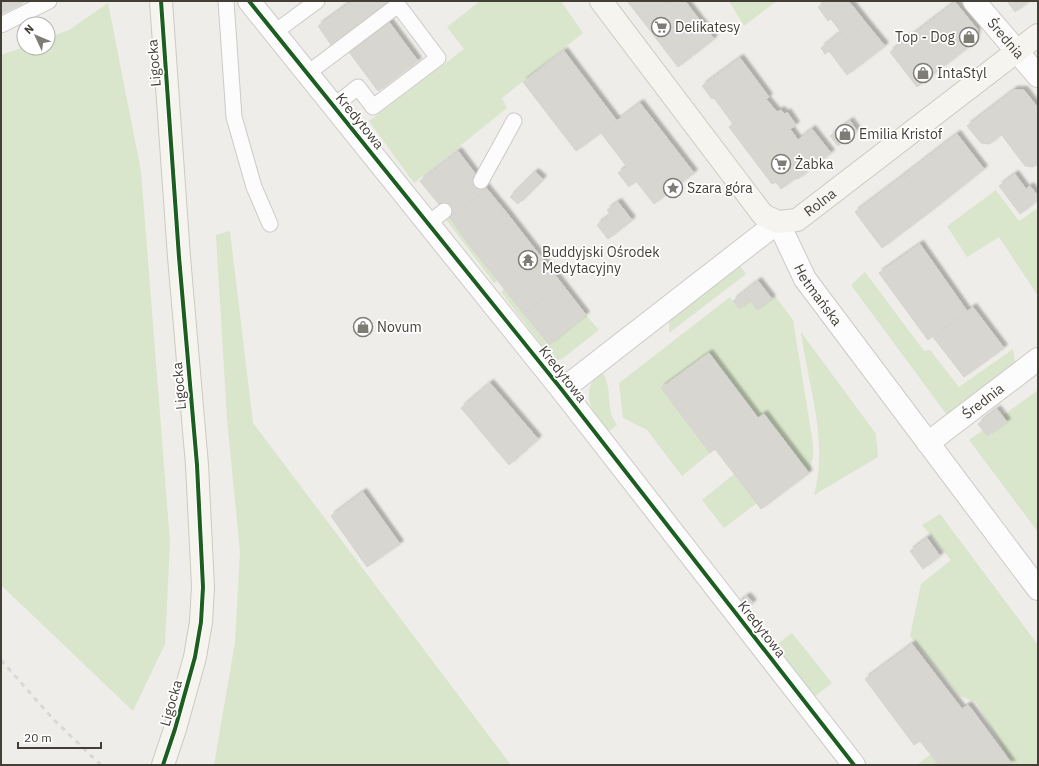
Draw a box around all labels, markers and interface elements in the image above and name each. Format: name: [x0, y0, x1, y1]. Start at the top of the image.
street label: Średnia: [983, 14, 1029, 63]
north arrow: [16, 16, 56, 56]
supermarket icon: Delikatesy: [650, 16, 672, 38]
place label: Delikatesy: [675, 18, 740, 36]
text: N: [21, 21, 37, 37]
shop icon: Top - Dog: [958, 26, 980, 48]
place label: Top - Dog: [895, 28, 956, 46]
street label: Ligocka: [143, 38, 165, 87]
shop icon: IntaStyl: [912, 62, 934, 84]
place label: IntaStyl: [937, 64, 987, 82]
street label: Kredytowa: [332, 89, 389, 153]
shop icon: Emilia Kristof: [834, 123, 856, 145]
place label: Emilia Kristof: [859, 125, 943, 143]
supermarket icon: Żabka: [770, 153, 792, 175]
place label: Żabka: [795, 155, 834, 173]
place icon: Szara góra: [662, 177, 684, 199]
place label: Szara góra: [687, 179, 753, 197]
street label: Rolna: [800, 184, 840, 220]
place label: Buddyjski Ośrodek Medytacyjny: [542, 243, 660, 277]
temple icon: Buddyjski Ośrodek Medytacyjny: [517, 249, 539, 271]
street label: Hetmańska: [790, 261, 846, 330]
shop icon: Novum: [352, 316, 374, 338]
place label: Novum: [377, 318, 422, 336]
street label: Kredytowa: [535, 342, 591, 406]
street label: Ligocka: [168, 361, 190, 410]
street label: Średnia: [958, 379, 1008, 423]
street label: Kredytowa: [734, 597, 790, 661]
street label: Ligocka: [156, 677, 186, 728]
scale bar: [18, 724, 101, 750]
text: 20 m: [24, 730, 52, 745]

